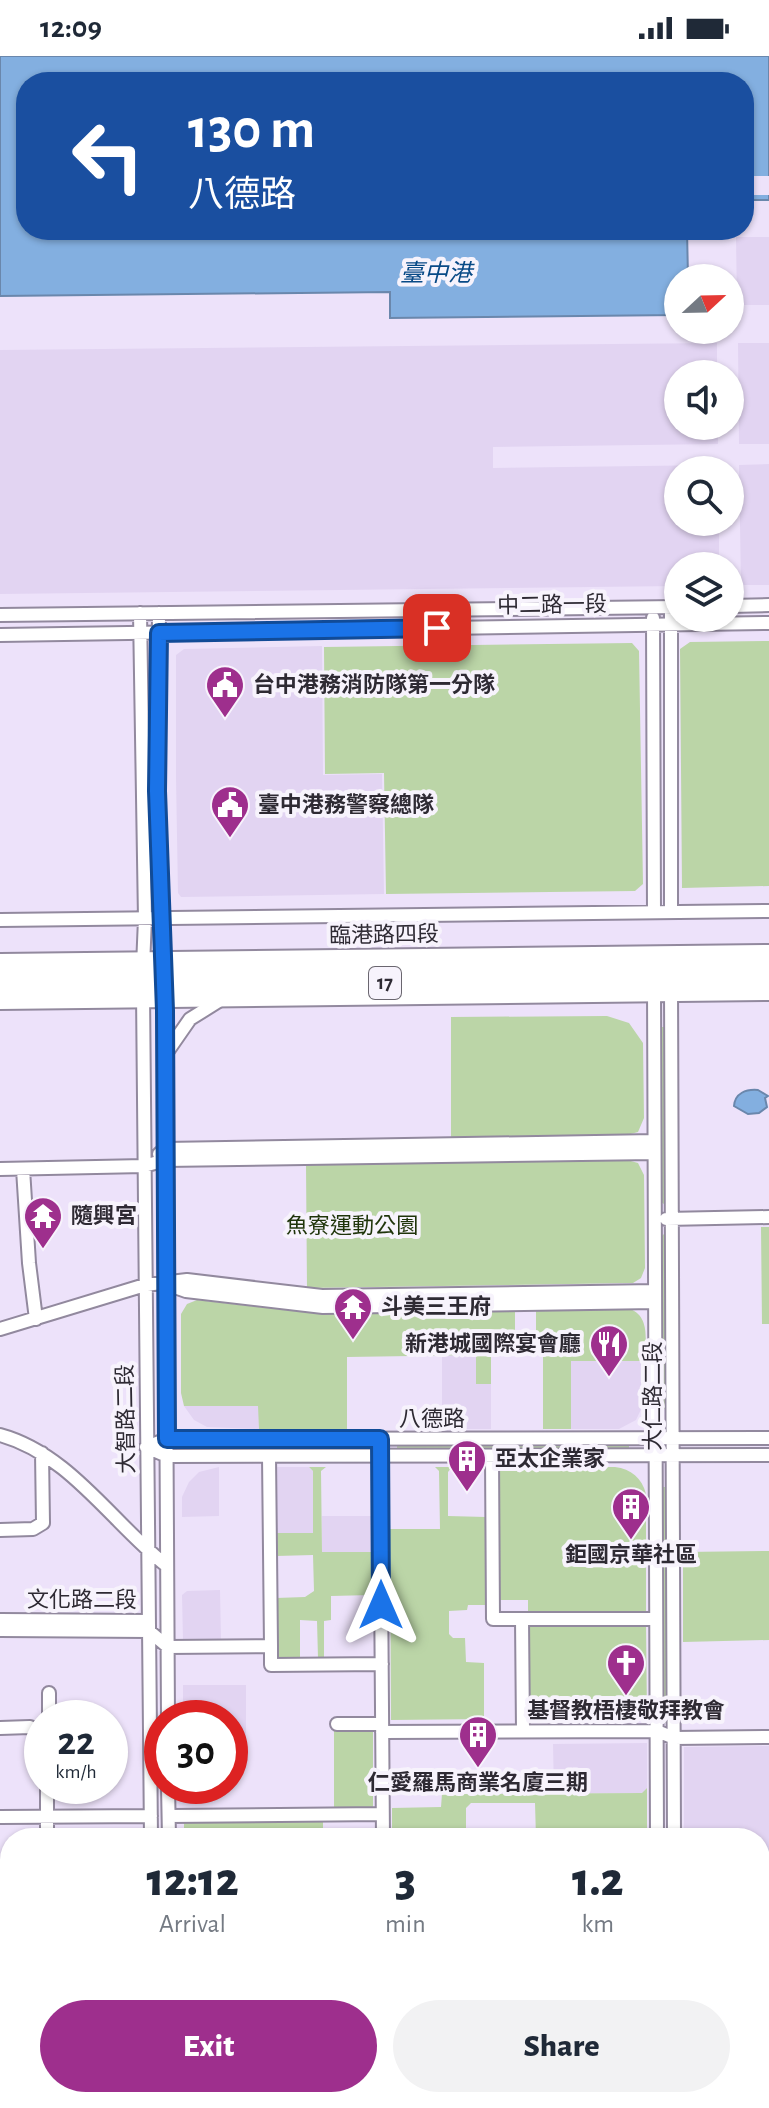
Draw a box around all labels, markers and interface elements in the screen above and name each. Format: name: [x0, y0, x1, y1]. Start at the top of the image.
text: 12:09: [40, 13, 102, 43]
text: 130 m: [188, 102, 315, 158]
icon: left: [56, 104, 160, 208]
text: 八德路: [188, 177, 296, 213]
water label: 臺中港: [400, 260, 475, 286]
north arrow: [664, 264, 744, 344]
map controls: [664, 264, 744, 632]
button: sound: [664, 360, 744, 440]
button: search: [664, 456, 744, 536]
button: layers: [664, 552, 744, 632]
street label: 中二路一段: [497, 592, 607, 617]
pin: [403, 594, 471, 662]
icon: arrive: [415, 606, 459, 650]
public building icon: 台中港務消防隊第一分隊: [204, 664, 246, 719]
place label: 台中港務消防隊第一分隊: [253, 672, 495, 696]
public building icon: 臺中港務警察總隊: [209, 784, 251, 839]
place label: 臺中港務警察總隊: [258, 792, 434, 816]
street label: 臨港路四段: [329, 922, 439, 947]
road number: 17: [369, 967, 401, 999]
temple icon: 隨興宮: [22, 1195, 64, 1250]
place label: 隨興宮: [71, 1203, 137, 1227]
park label: 魚寮運動公園: [286, 1214, 418, 1237]
temple icon: 斗美三王府: [332, 1286, 374, 1341]
place label: 斗美三王府: [381, 1294, 491, 1318]
restaurant icon: 新港城國際宴會廳: [588, 1323, 630, 1378]
place label: 新港城國際宴會廳: [405, 1332, 581, 1355]
street label: 大仁路二段: [641, 1341, 664, 1451]
street label: 大智路二段: [113, 1364, 138, 1474]
street label: 八德路: [399, 1407, 465, 1430]
building icon: 亞太企業家: [446, 1438, 488, 1493]
place label: 亞太企業家: [495, 1446, 605, 1470]
building icon: 鉅國京華社區: [610, 1486, 652, 1541]
place label: 鉅國京華社區: [565, 1543, 697, 1566]
position arrow: [339, 1563, 423, 1647]
street label: 文化路二段: [27, 1588, 137, 1611]
church icon: 基督教梧棲敬拜教會: [605, 1642, 647, 1697]
place label: 基督教梧棲敬拜教會: [527, 1699, 725, 1722]
speed limit sign: 30: [144, 1700, 248, 1804]
building icon: 仁愛羅馬商業名廈三期: [457, 1714, 499, 1769]
text: 22: [57, 1722, 95, 1762]
text: km/h: [55, 1762, 97, 1782]
place label: 仁愛羅馬商業名廈三期: [368, 1771, 588, 1794]
text: 12:12: [146, 1857, 239, 1905]
text: 3: [395, 1857, 416, 1905]
text: 1.2: [572, 1857, 624, 1905]
text: Arrival: [159, 1911, 226, 1937]
text: min: [385, 1911, 426, 1937]
text: km: [581, 1911, 614, 1937]
button: Exit: [40, 2000, 377, 2092]
button: Share: [393, 2000, 730, 2092]

